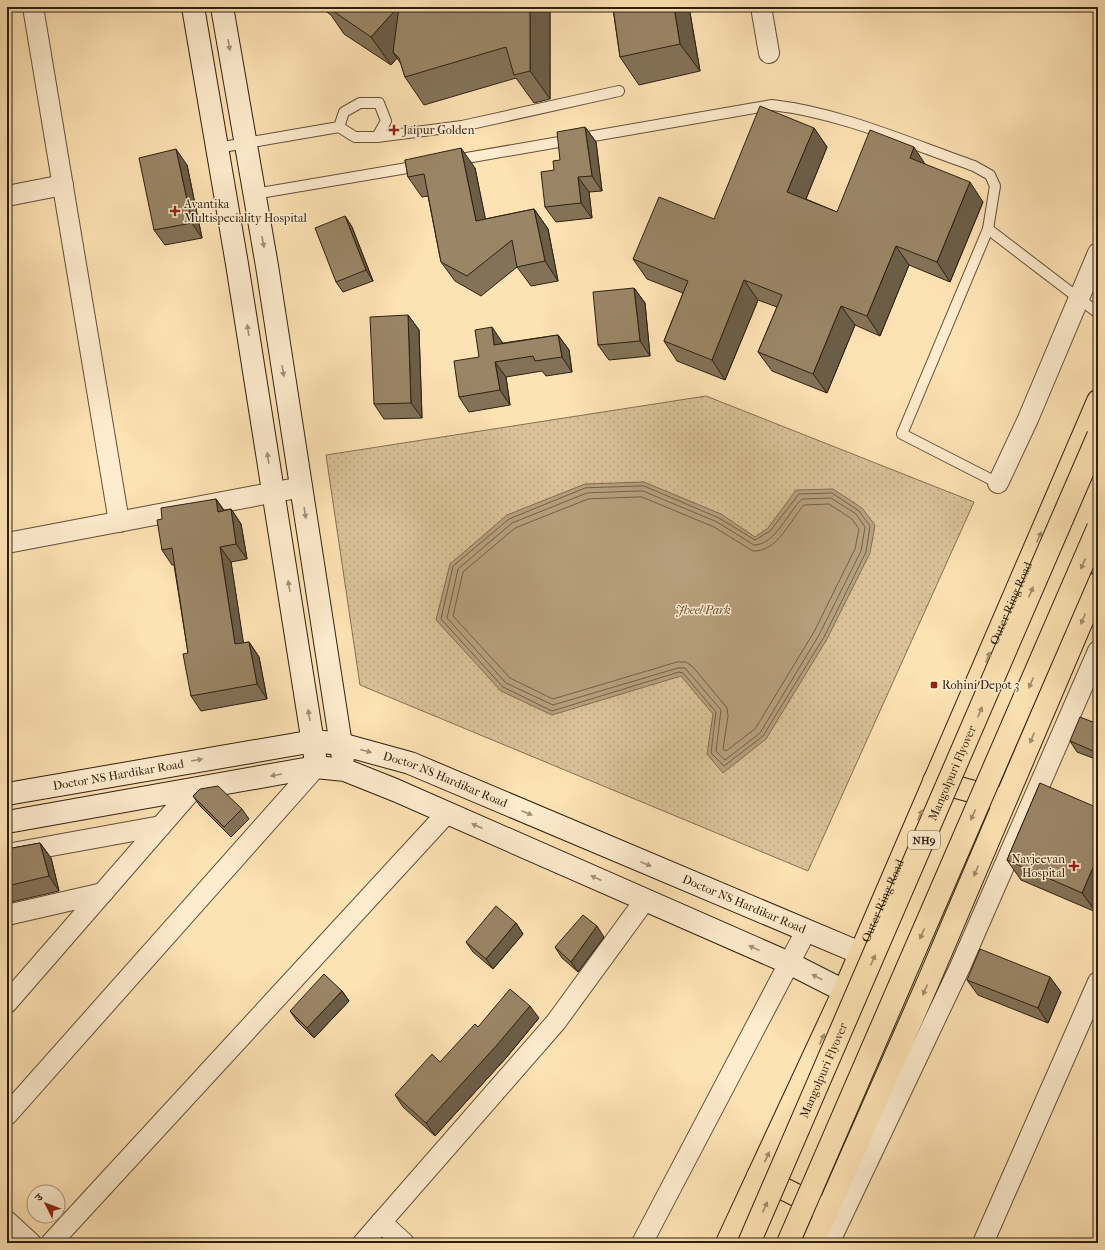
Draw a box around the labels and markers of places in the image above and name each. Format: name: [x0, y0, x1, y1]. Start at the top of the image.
place label: Jaipur Golden: [402, 123, 474, 137]
marker: Jaipur Golden: [388, 124, 400, 136]
place label: Avantika Multispeciality Hospital: [183, 197, 308, 225]
marker: Avantika Multispeciality Hospital: [169, 205, 181, 217]
place label: Rohini Depot 3: [942, 678, 1019, 692]
marker: Rohini Depot 3: [929, 680, 939, 690]
place label: Navjeevan Hospital: [1012, 852, 1066, 880]
marker: Navjeevan Hospital: [1068, 860, 1080, 872]

